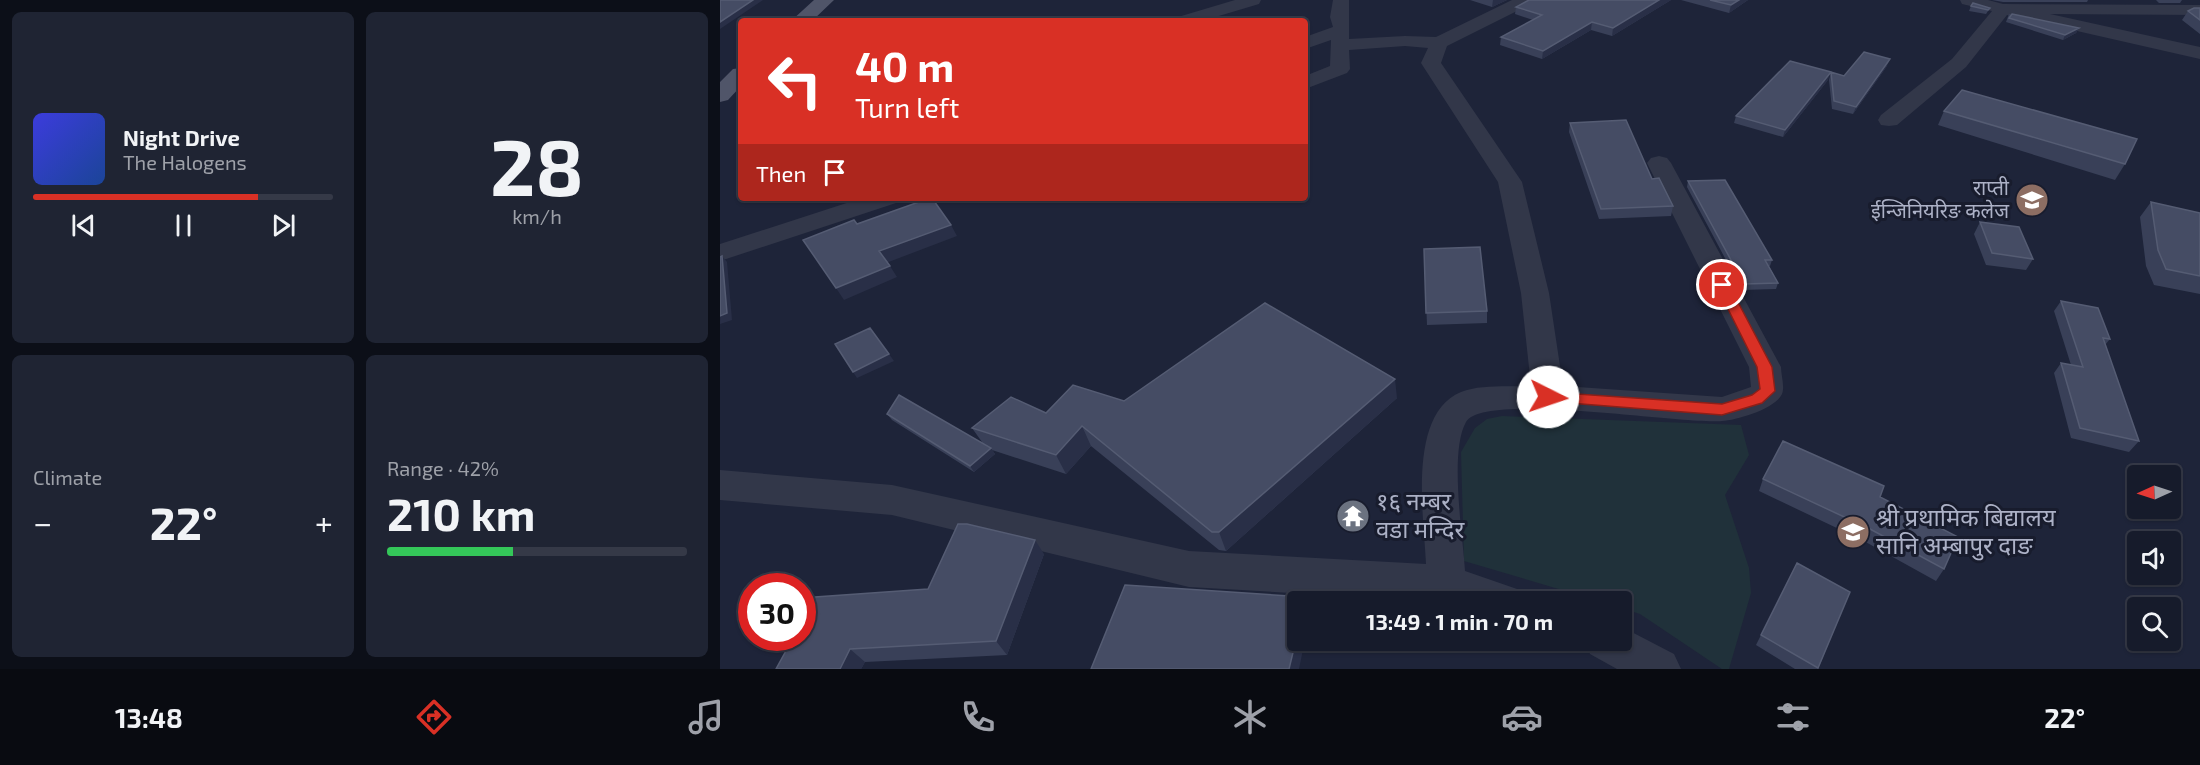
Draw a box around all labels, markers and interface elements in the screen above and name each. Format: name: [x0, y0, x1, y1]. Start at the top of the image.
text: 40 m: [855, 40, 954, 90]
icon: left: [756, 42, 834, 120]
text: Turn left: [855, 91, 959, 123]
text: 28: [490, 118, 584, 212]
text: Night Drive: [123, 124, 240, 150]
text: The Halogens: [123, 150, 247, 174]
icon: arrive: [818, 156, 851, 189]
text: Then: [756, 160, 806, 186]
place label: राप्ती ईन्जिनियरिङ कलेज: [1871, 175, 2010, 222]
school or university icon: राप्ती ईन्जिनियरिङ कलेज: [2014, 182, 2050, 218]
text: km/h: [512, 204, 562, 228]
icon: previous: [67, 209, 100, 242]
icon: pause: [167, 209, 200, 242]
icon: next: [267, 209, 300, 242]
pin: [1696, 259, 1747, 310]
icon: arrive: [1705, 268, 1738, 301]
position arrow: [1516, 365, 1580, 429]
text: Range · 42%: [387, 456, 499, 480]
text: Climate: [33, 465, 102, 489]
north arrow: [2127, 465, 2181, 519]
map controls: [2127, 465, 2181, 651]
text: 210 km: [387, 486, 536, 540]
place label: १६ नम्बर वडा मन्दिर: [1376, 486, 1465, 543]
text: 22°: [150, 495, 217, 549]
temple icon: १६ नम्बर वडा मन्दिर: [1335, 498, 1371, 534]
text: −: [33, 502, 52, 542]
text: +: [315, 502, 333, 542]
place label: श्री प्रथामिक बिद्यालय सानि अम्बापुर दाङ: [1876, 502, 2057, 561]
school or university icon: श्री प्रथामिक बिद्यालय सानि अम्बापुर दाङ: [1835, 514, 1871, 550]
button: sound: [2127, 531, 2181, 585]
speed limit sign: 30: [738, 573, 816, 651]
button: search: [2127, 597, 2181, 651]
text: 13:49 · 1 min · 70 m: [1366, 608, 1553, 634]
icon: directions: [413, 696, 455, 738]
icon: music: [685, 696, 727, 738]
icon: phone: [957, 696, 999, 738]
icon: climate: [1229, 696, 1271, 738]
icon: car: [1501, 696, 1543, 738]
icon: filters: [1772, 696, 1814, 738]
text: 13:48: [115, 701, 183, 733]
text: 22°: [2044, 701, 2085, 733]

